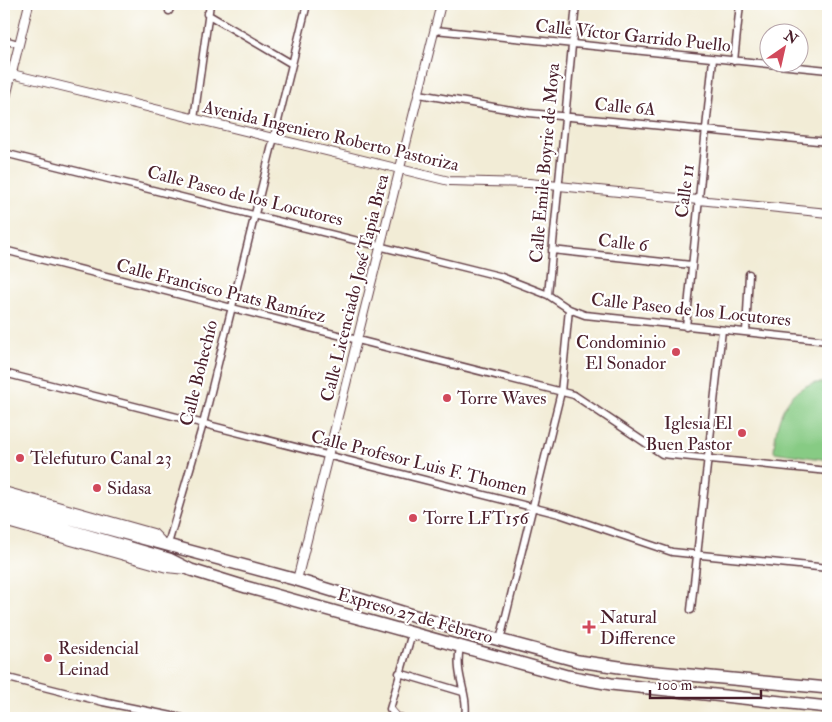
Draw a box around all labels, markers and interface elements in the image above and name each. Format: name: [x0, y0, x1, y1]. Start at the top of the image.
street label: Calle Víctor Garrido Puello: [534, 14, 732, 58]
north arrow: [760, 22, 810, 72]
text: N: [780, 27, 801, 48]
street label: Calle Emile Boyrie de Moya: [525, 61, 565, 264]
street label: Calle 6A: [593, 93, 657, 121]
street label: Avenida Ingeniero Roberto Pastoriza: [200, 95, 462, 177]
street label: Calle Paseo de los Locutores: [145, 161, 345, 231]
street label: Calle 11: [670, 163, 700, 219]
street label: Calle Licenciado José Tapia Brea: [316, 171, 395, 404]
street label: Calle 6: [597, 229, 650, 257]
street label: Calle Francisco Prats Ramírez: [114, 254, 328, 328]
street label: Calle Paseo de los Locutores: [590, 288, 792, 332]
street label: Calle Bohechío: [175, 317, 223, 428]
place label: Condominio El Sonador: [576, 331, 666, 375]
marker: Condominio El Sonador: [670, 346, 682, 358]
place label: Torre Waves: [457, 387, 547, 410]
marker: Torre Waves: [441, 392, 453, 404]
place label: Iglesia El Buen Pastor: [645, 412, 732, 456]
street label: Calle Profesor Luis F. Thomen: [308, 425, 530, 501]
marker: Iglesia El Buen Pastor: [736, 427, 748, 439]
place label: Telefuturo Canal 23: [30, 447, 172, 470]
marker: Telefuturo Canal 23: [14, 452, 26, 464]
place label: Sidasa: [107, 477, 152, 500]
marker: Sidasa: [91, 482, 103, 494]
place label: Torre LFT156: [423, 507, 530, 530]
marker: Torre LFT156: [407, 512, 419, 524]
street label: Expreso 27 de Febrero: [335, 583, 496, 649]
place label: Natural Difference: [600, 606, 676, 650]
marker: Natural Difference: [582, 620, 596, 634]
place label: Residencial Leinad: [58, 637, 139, 681]
marker: Residencial Leinad: [42, 652, 54, 664]
scale bar: [650, 667, 761, 699]
text: 100 m: [657, 676, 693, 695]

